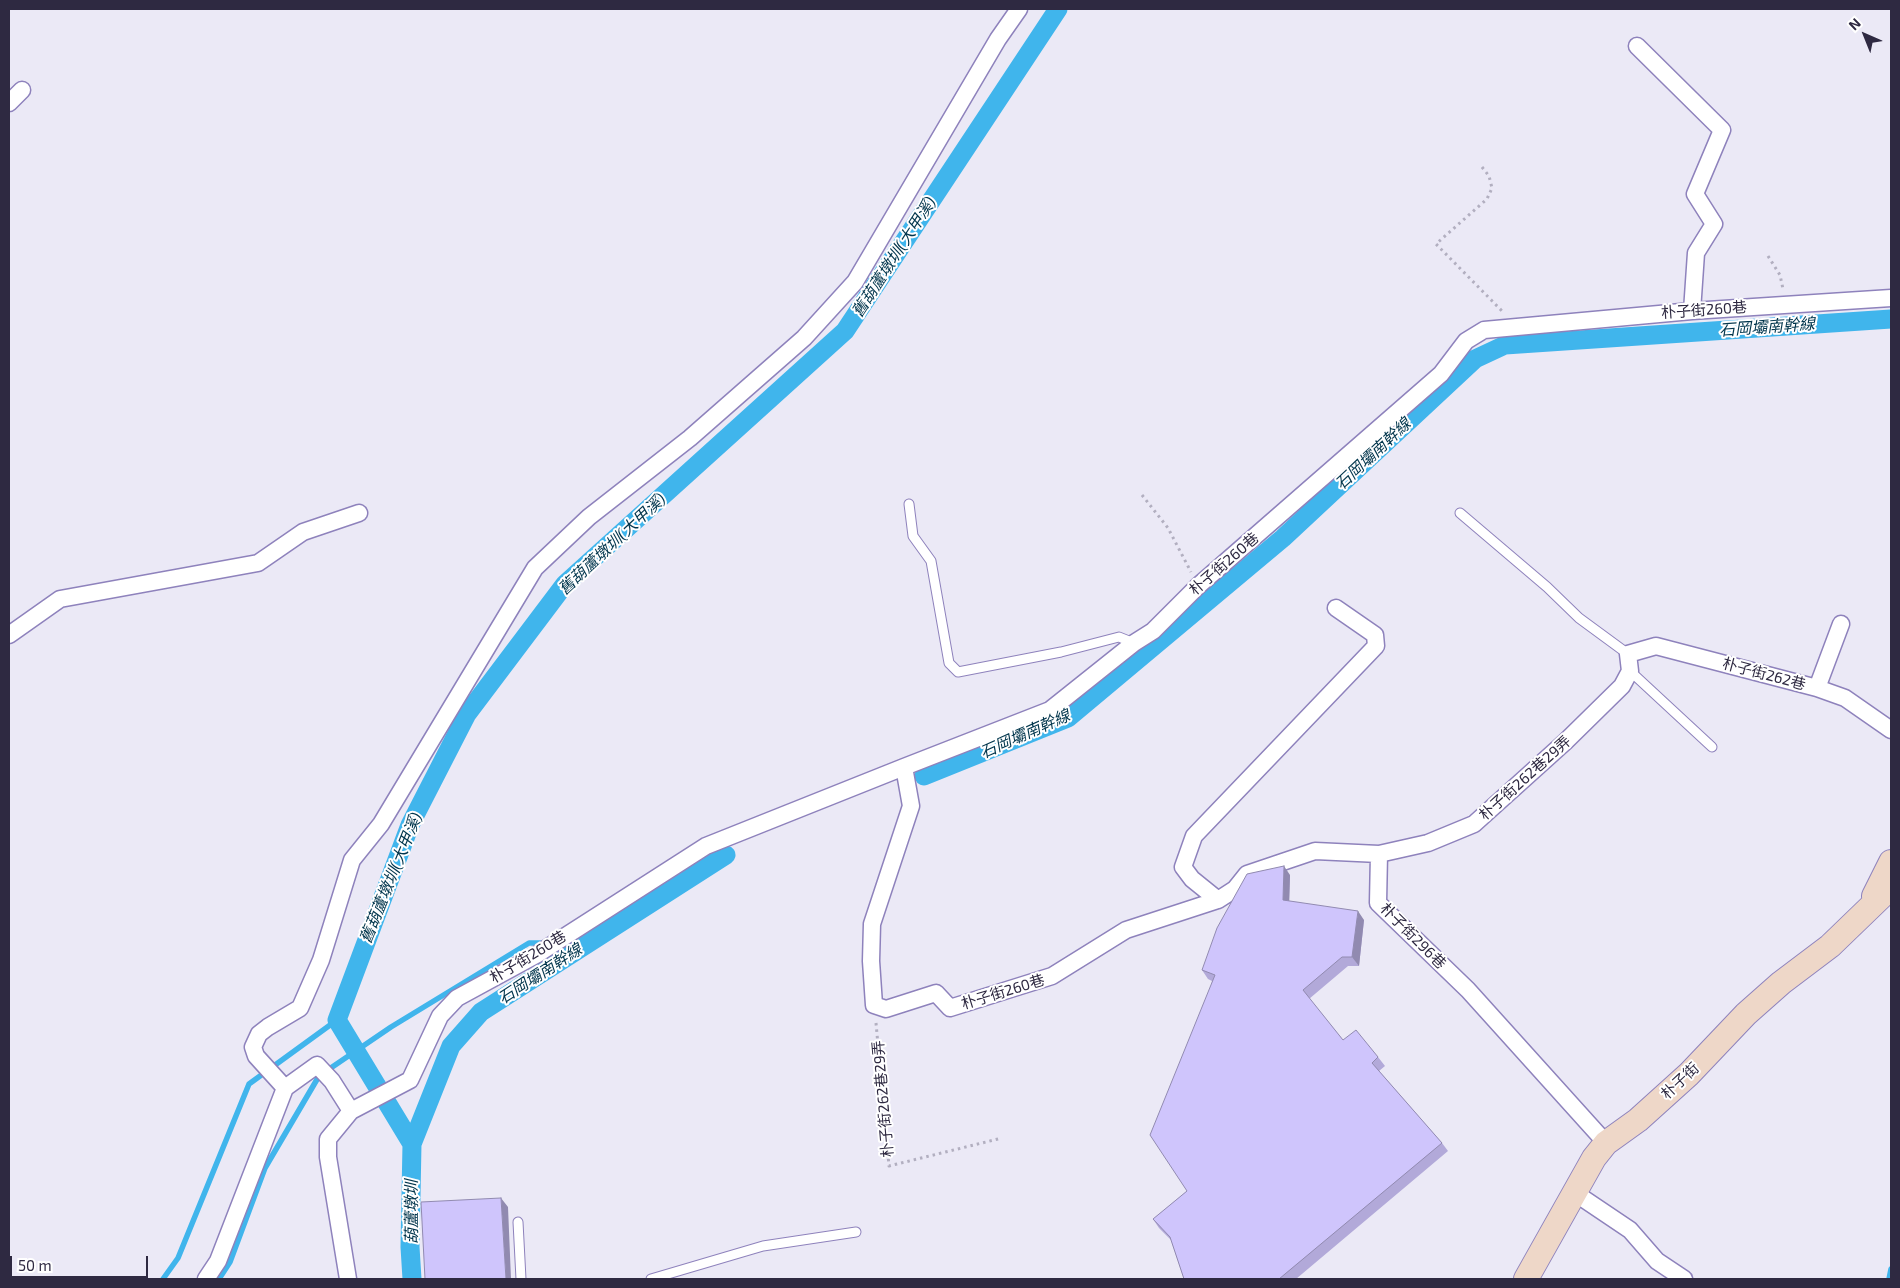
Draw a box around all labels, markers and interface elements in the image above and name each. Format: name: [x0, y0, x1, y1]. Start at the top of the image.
north arrow: [1840, 10, 1890, 60]
text: N: [1845, 14, 1864, 33]
water label: 舊葫蘆墩圳(大甲溪): [848, 193, 940, 321]
street label: 朴子街260巷: [1660, 298, 1748, 322]
water label: 石岡壩南幹線: [1718, 314, 1816, 340]
water label: 石岡壩南幹線: [1331, 414, 1415, 494]
water label: 舊葫蘆墩圳(大甲溪): [554, 489, 670, 599]
street label: 朴子街260巷: [1186, 529, 1262, 599]
street label: 朴子街262巷: [1720, 654, 1808, 694]
water label: 石岡壩南幹線: [977, 706, 1073, 762]
street label: 朴子街262巷29弄: [1475, 732, 1575, 824]
water label: 舊葫蘆墩圳(大甲溪): [356, 810, 426, 946]
street label: 朴子街296巷: [1376, 899, 1450, 973]
street label: 朴子街260巷: [486, 927, 570, 987]
water label: 石岡壩南幹線: [495, 940, 585, 1008]
street label: 朴子街260巷: [959, 971, 1047, 1013]
street label: 朴子街262巷29弄: [869, 1040, 897, 1158]
street label: 朴子街: [1657, 1059, 1703, 1103]
water label: 葫蘆墩圳: [402, 1180, 422, 1244]
scale bar: [12, 1246, 150, 1278]
text: 50 m: [18, 1256, 52, 1274]

